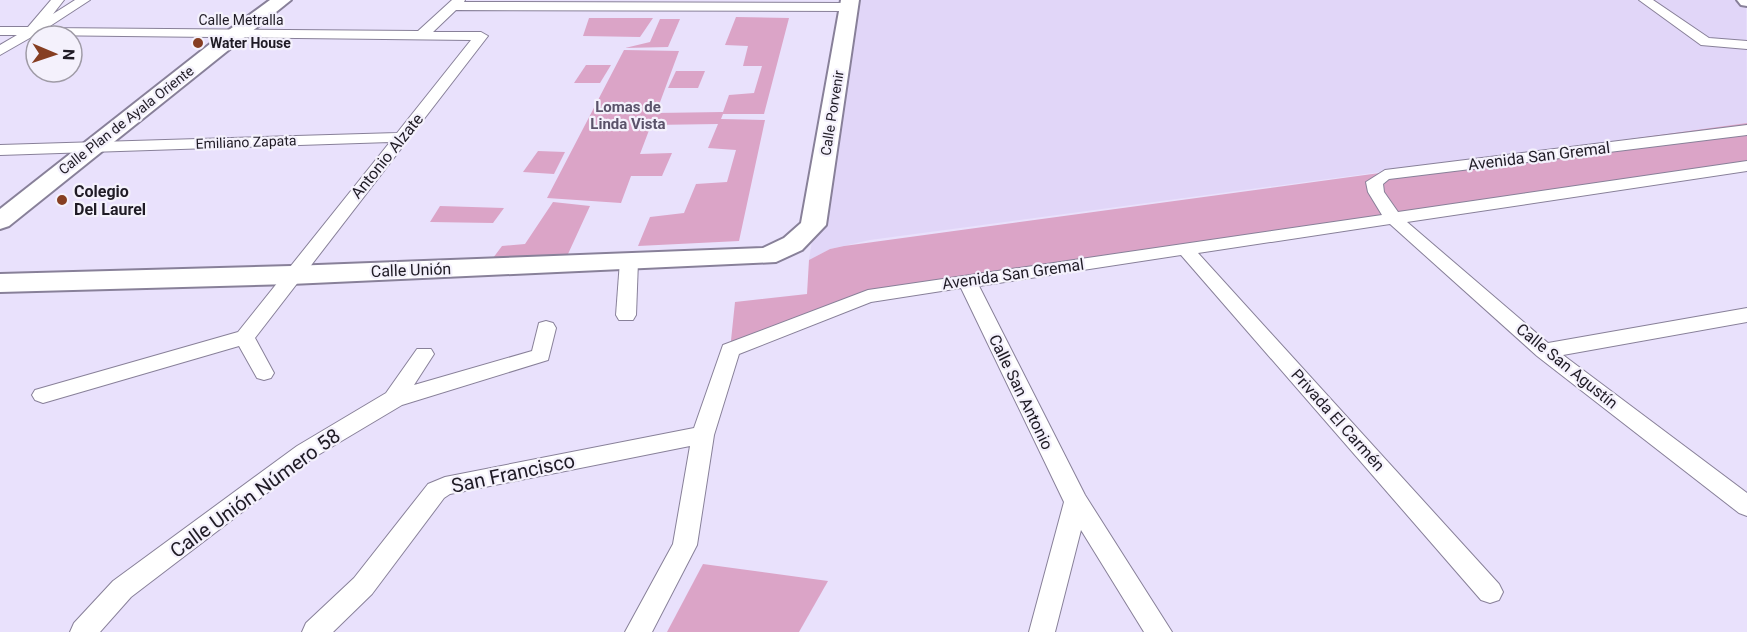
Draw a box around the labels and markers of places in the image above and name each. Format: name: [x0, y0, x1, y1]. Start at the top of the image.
place label: Water House: [210, 35, 291, 51]
marker: Water House: [191, 36, 205, 50]
place label: Colegio Del Laurel: [74, 182, 146, 219]
marker: Colegio Del Laurel: [55, 193, 69, 207]

